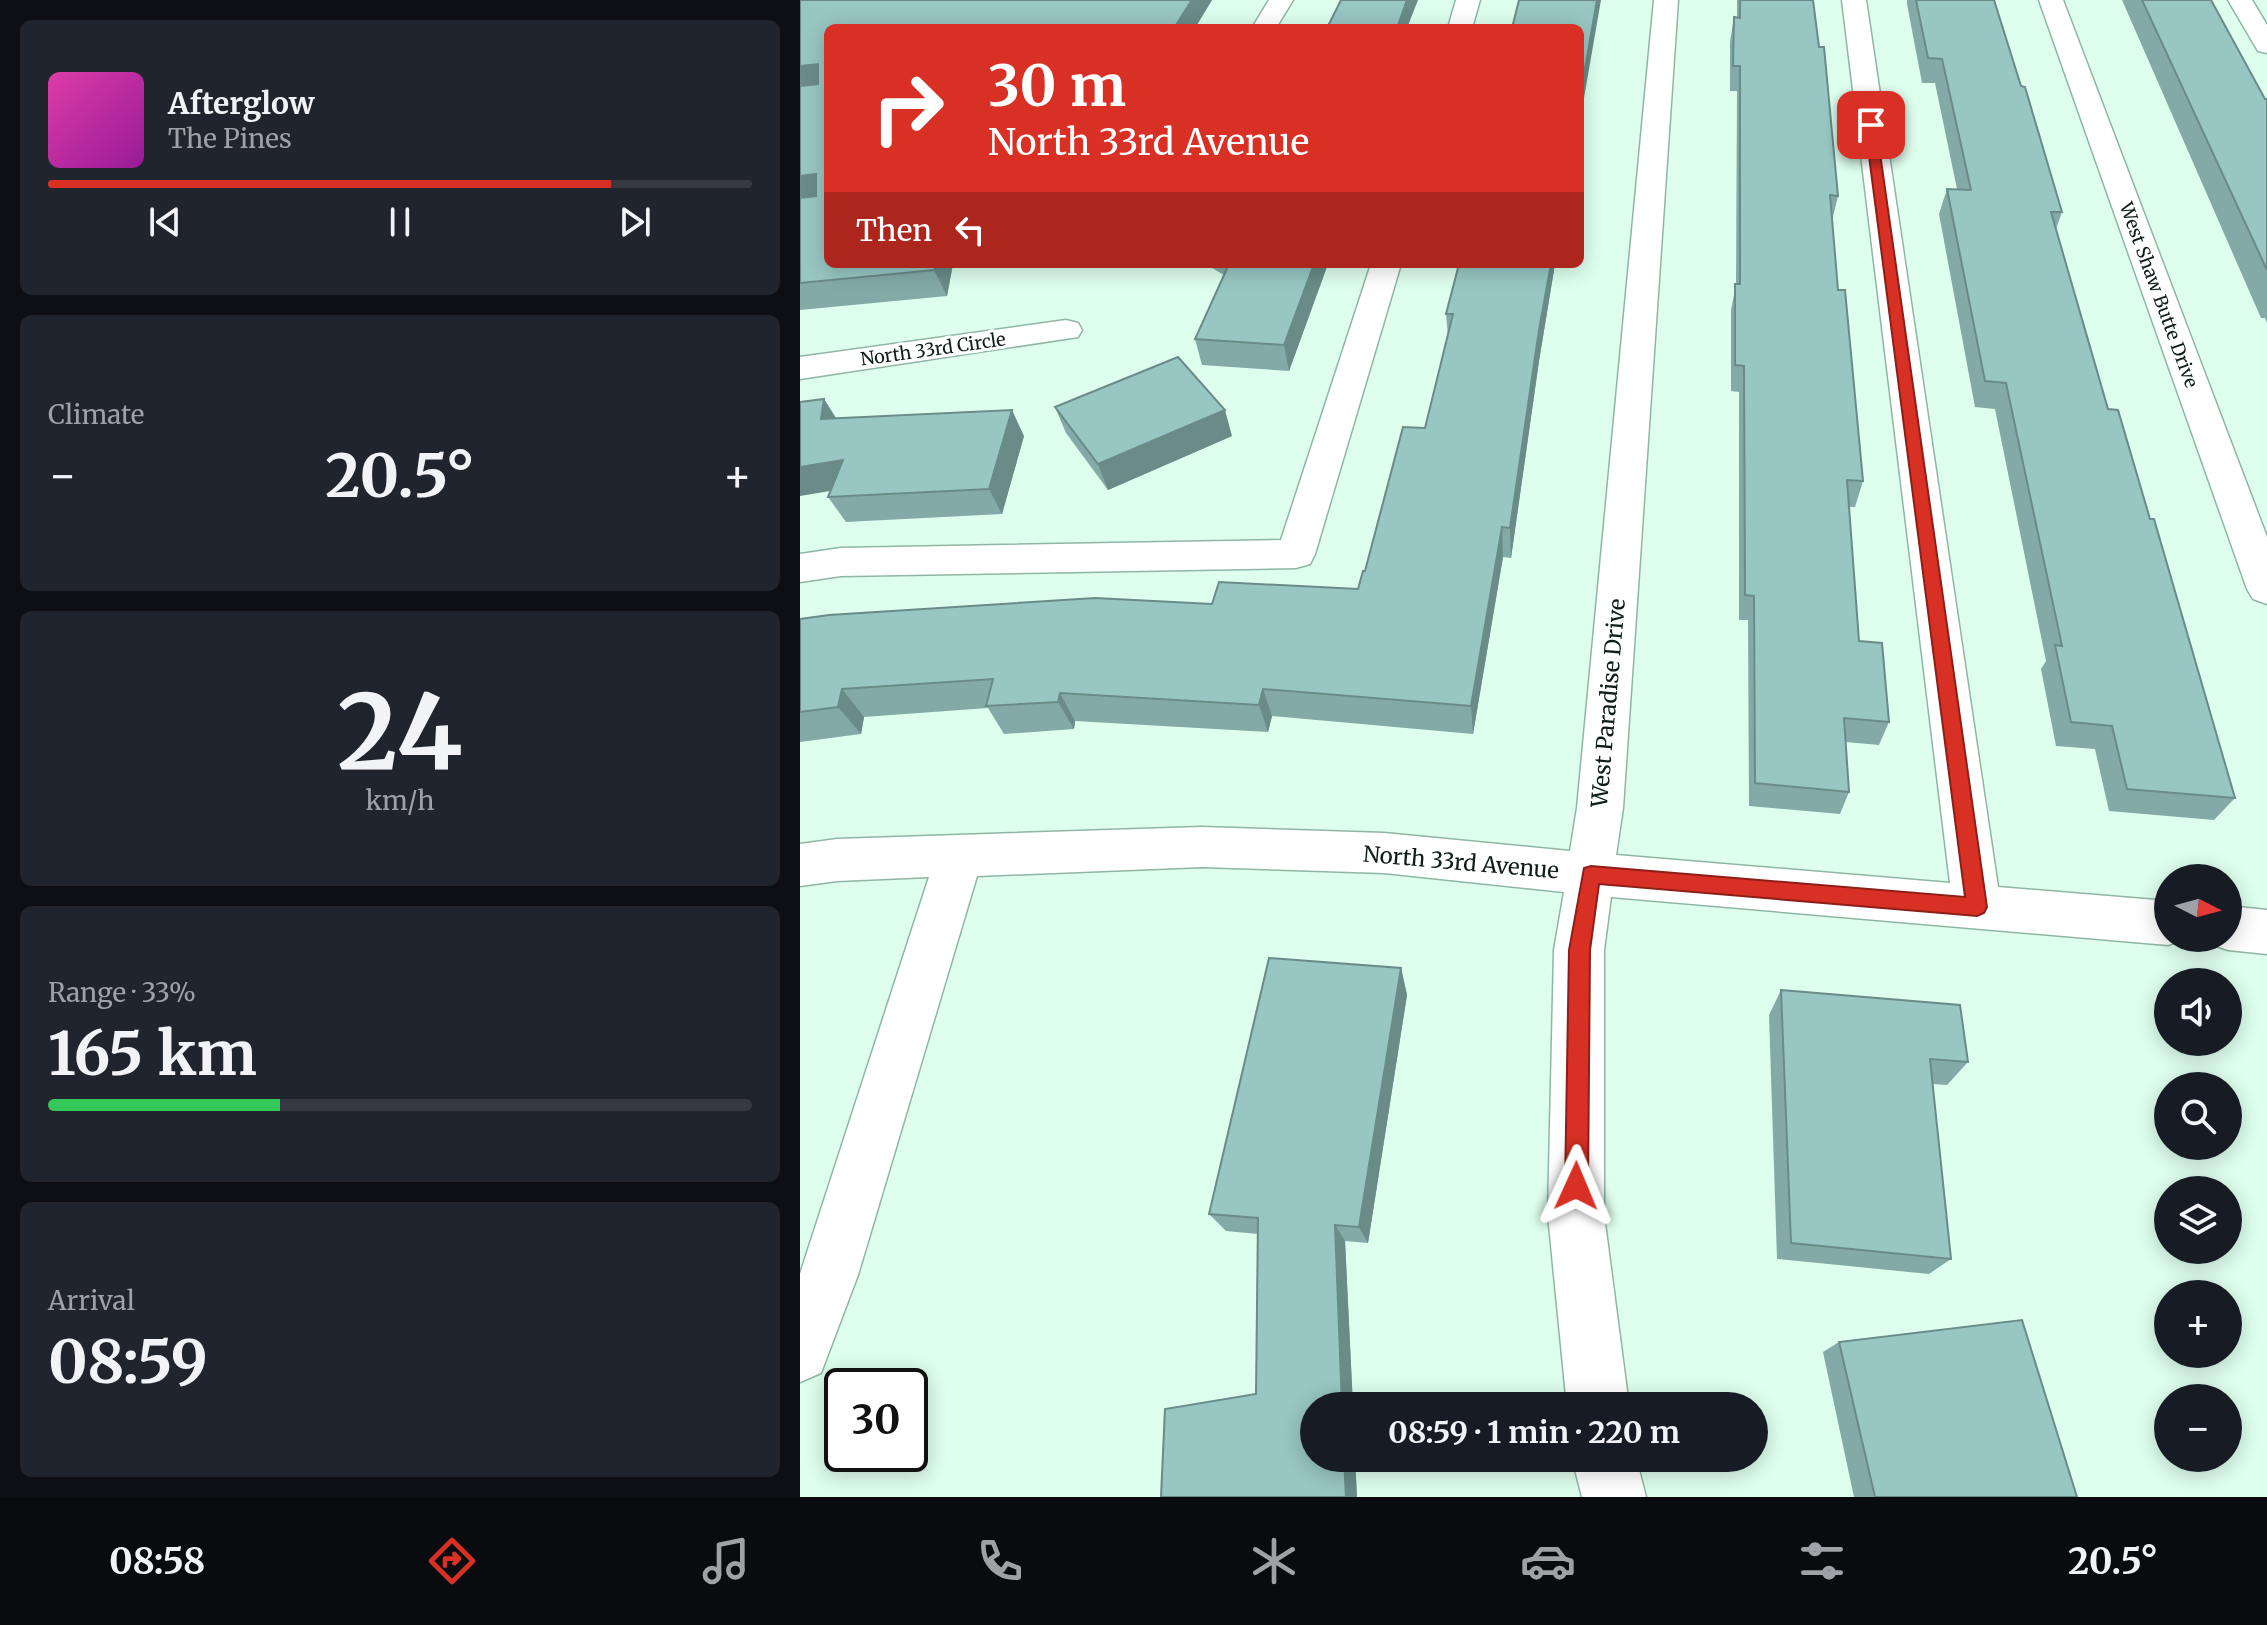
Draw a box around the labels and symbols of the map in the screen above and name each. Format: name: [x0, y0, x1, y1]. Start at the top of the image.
pin: [1837, 91, 1905, 159]
street label: West Shaw Butte Drive: [2114, 198, 2203, 391]
street label: North 33rd Circle: [859, 327, 1007, 371]
street label: West Paradise Drive: [1585, 597, 1631, 810]
street label: North 33rd Avenue: [1362, 839, 1560, 885]
north arrow: [2154, 864, 2242, 952]
position arrow: [1534, 1144, 1618, 1228]
speed limit sign: 30: [824, 1368, 928, 1472]

